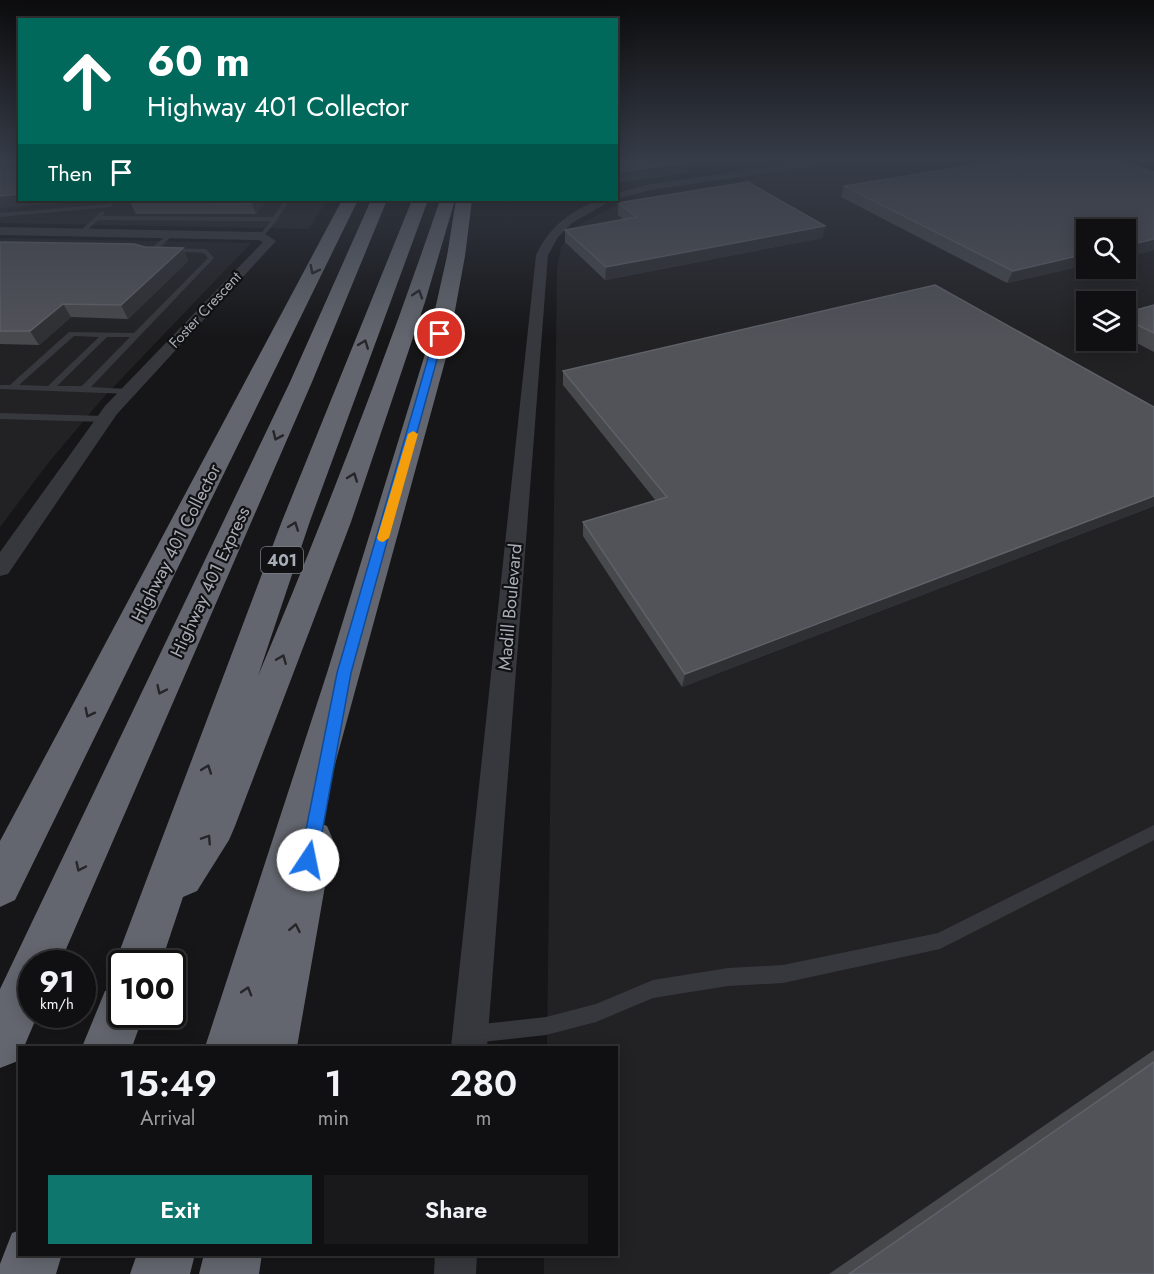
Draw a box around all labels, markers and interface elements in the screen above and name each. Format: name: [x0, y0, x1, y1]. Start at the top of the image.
text: 60 m: [147, 31, 250, 92]
icon: ahead: [48, 42, 126, 120]
text: Highway 401 Collector: [147, 87, 409, 126]
icon: arrive: [105, 156, 138, 189]
text: Then: [48, 157, 93, 189]
map controls: [1076, 219, 1136, 351]
button: search: [1076, 219, 1136, 279]
one-way arrow: [309, 264, 321, 275]
street label: Foster Crescent: [164, 267, 247, 353]
one-way arrow: [411, 289, 423, 300]
button: layers: [1076, 291, 1136, 351]
pin: [414, 308, 465, 359]
icon: arrive: [423, 317, 456, 350]
one-way arrow: [357, 339, 369, 350]
one-way arrow: [272, 429, 284, 440]
street label: Highway 401 Collector: [125, 459, 228, 627]
one-way arrow: [346, 473, 359, 483]
street label: Highway 401 Express: [164, 502, 256, 662]
one-way arrow: [287, 521, 299, 532]
street label: Madill Boulevard: [492, 542, 528, 672]
road number: 401: [261, 547, 303, 573]
one-way arrow: [275, 654, 287, 665]
one-way arrow: [157, 683, 169, 694]
one-way arrow: [85, 706, 96, 717]
one-way arrow: [200, 764, 212, 775]
position arrow: [276, 828, 340, 892]
one-way arrow: [199, 834, 210, 845]
one-way arrow: [76, 861, 88, 872]
one-way arrow: [288, 923, 301, 933]
speed limit sign: 100: [108, 950, 186, 1028]
text: 91: [39, 960, 75, 1003]
one-way arrow: [240, 986, 252, 997]
text: km/h: [40, 993, 74, 1015]
text: 15:49: [119, 1057, 217, 1109]
text: 1: [325, 1057, 342, 1109]
text: 280: [450, 1057, 517, 1109]
text: Arrival: [140, 1104, 195, 1133]
text: min: [318, 1104, 349, 1133]
text: m: [476, 1104, 491, 1133]
button: Exit: [48, 1175, 312, 1244]
button: Share: [324, 1175, 588, 1244]

